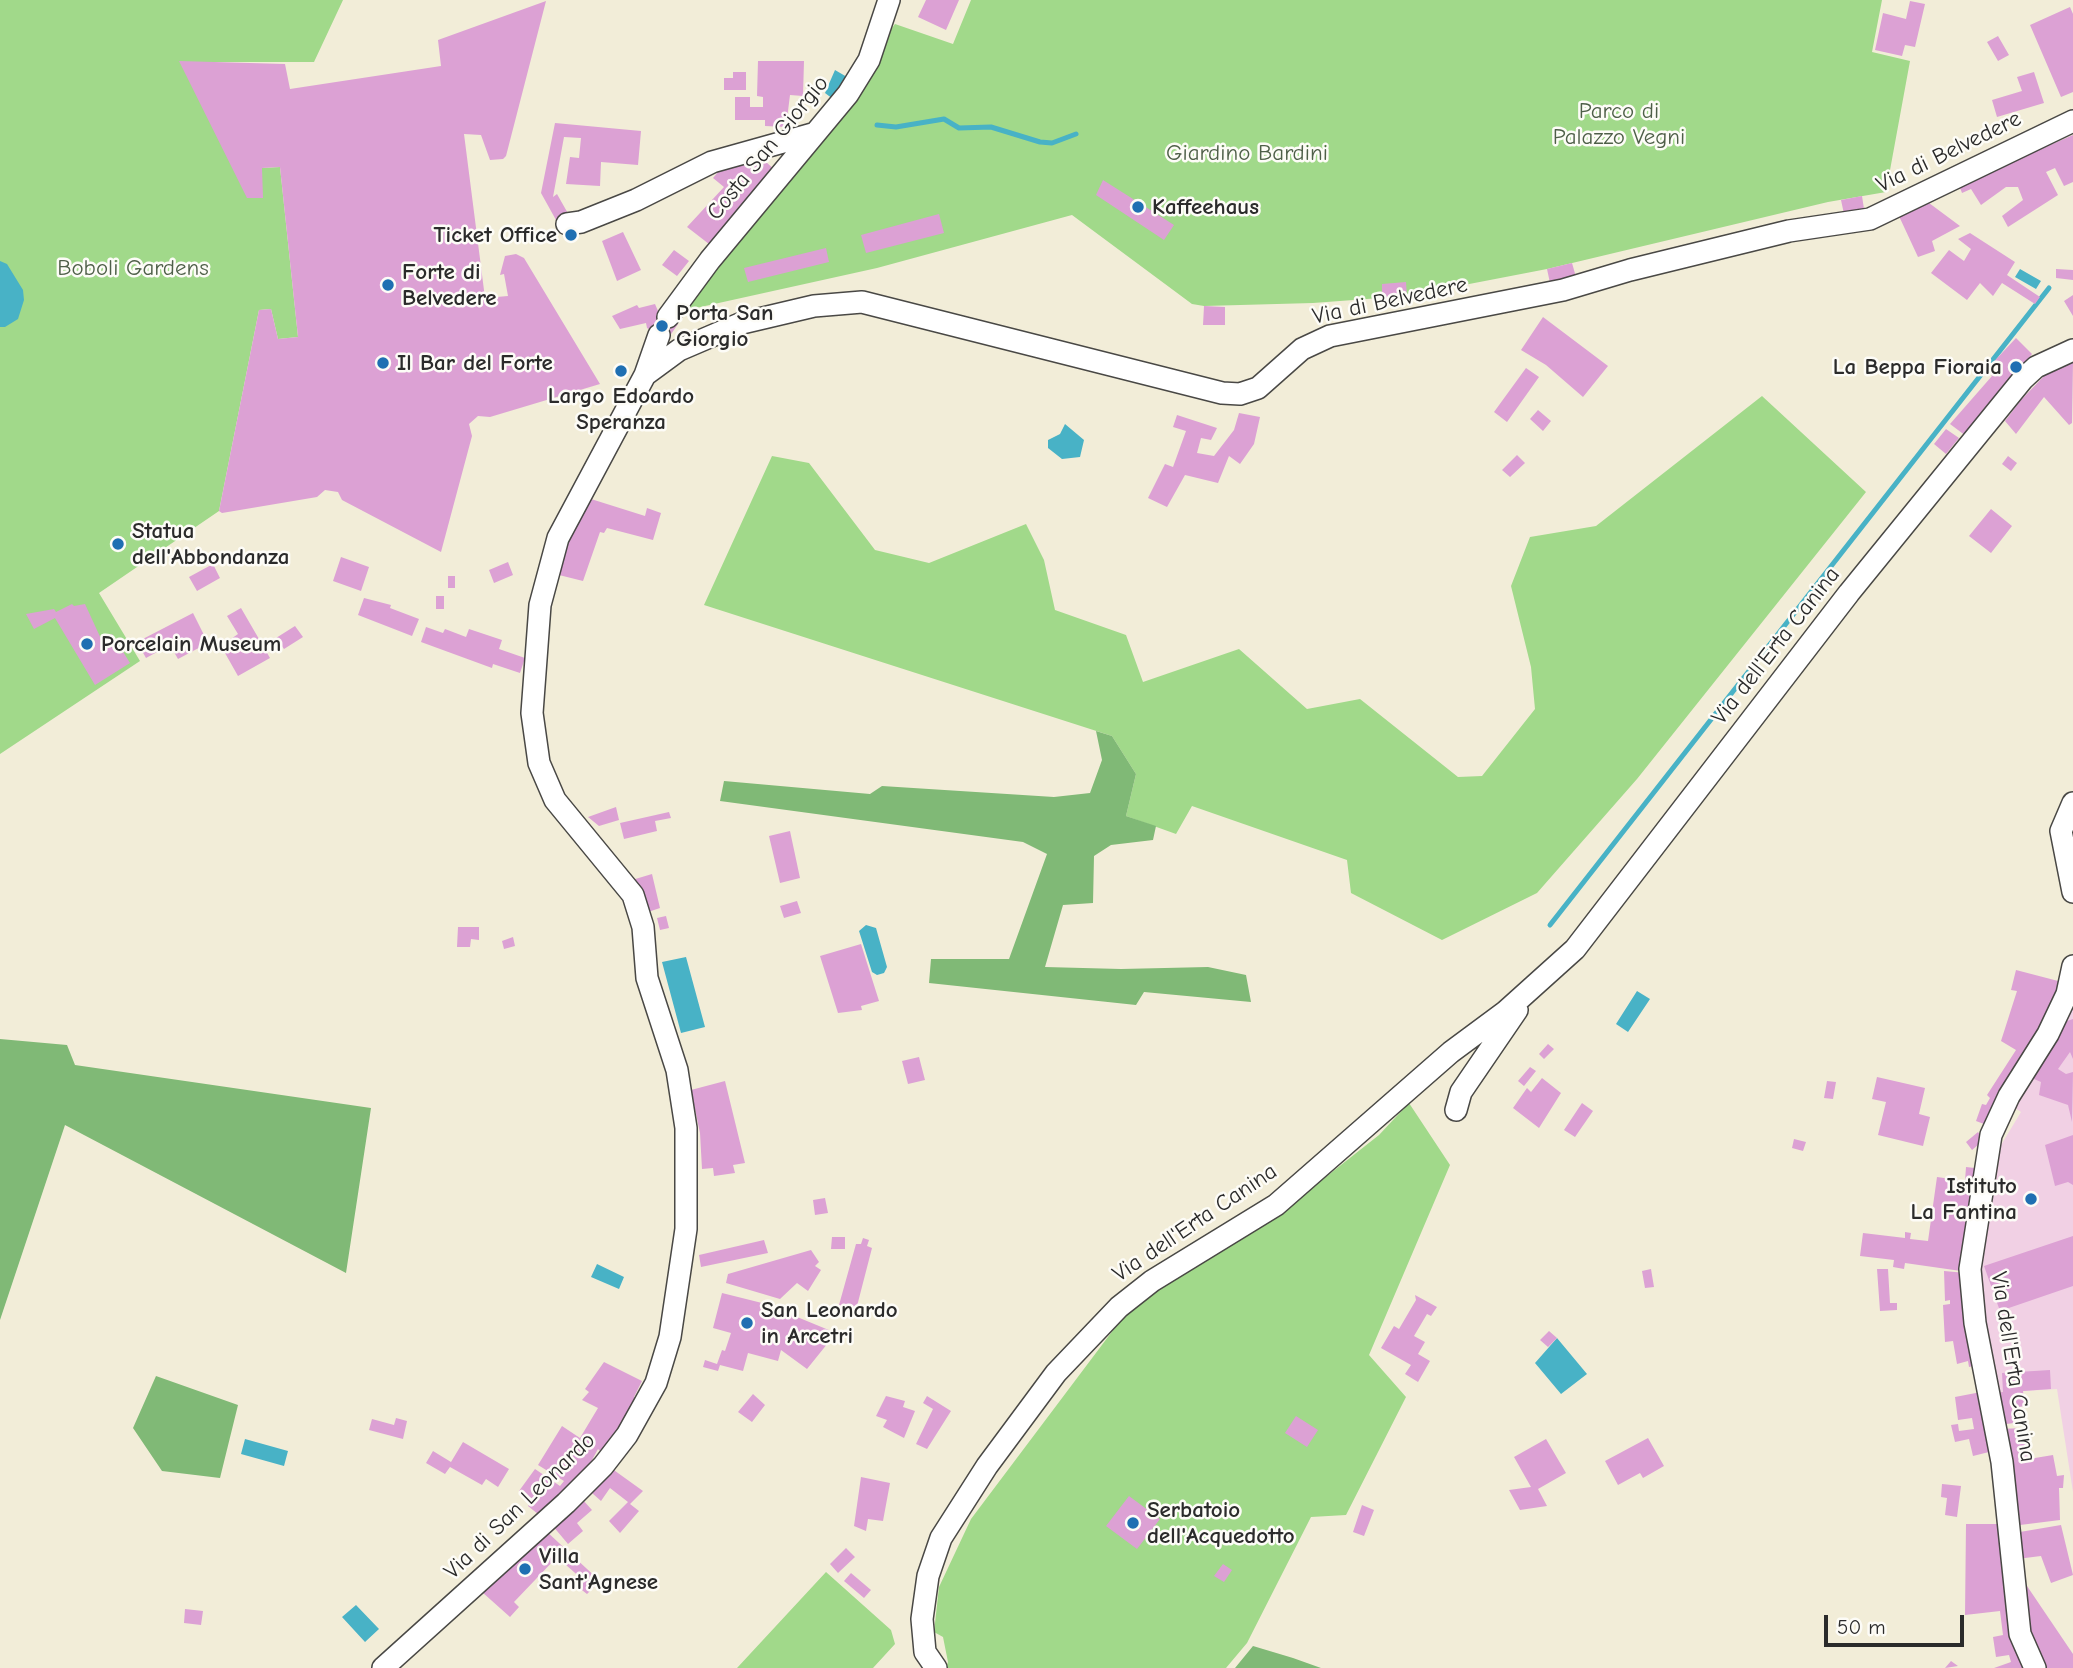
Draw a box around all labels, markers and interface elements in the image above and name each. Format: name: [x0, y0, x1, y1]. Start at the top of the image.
street label: Costa San Giorgio: [701, 70, 835, 226]
park label: Parco di Palazzo Vegni: [1553, 97, 1685, 151]
street label: Via di Belvedere: [1872, 105, 2026, 199]
park label: Giardino Bardini: [1166, 139, 1328, 167]
place label: Kaffeehaus: [1152, 193, 1259, 221]
marker: Kaffeehaus: [1130, 199, 1146, 215]
place label: Ticket Office: [434, 221, 557, 249]
marker: Ticket Office: [563, 227, 579, 243]
park label: Boboli Gardens: [57, 254, 209, 282]
place label: Forte di Belvedere: [402, 258, 497, 312]
street label: Via di Belvedere: [1310, 271, 1470, 331]
marker: Forte di Belvedere: [380, 277, 396, 293]
place label: Porta San Giorgio: [676, 299, 773, 353]
marker: Porta San Giorgio: [654, 318, 670, 334]
place label: Il Bar del Forte: [397, 349, 553, 377]
place label: La Beppa Fioraia: [1833, 353, 2002, 381]
marker: Il Bar del Forte: [375, 355, 391, 371]
marker: La Beppa Fioraia: [2008, 359, 2024, 375]
marker: Largo Edoardo Speranza: [613, 363, 629, 379]
place label: Largo Edoardo Speranza: [548, 382, 694, 436]
place label: Statua dell'Abbondanza: [132, 517, 289, 571]
marker: Statua dell'Abbondanza: [110, 536, 126, 552]
street label: Via dell'Erta Canina: [1706, 562, 1846, 730]
place label: Porcelain Museum: [101, 630, 281, 658]
marker: Porcelain Museum: [79, 636, 95, 652]
street label: Via dell'Erta Canina: [1108, 1158, 1282, 1288]
place label: Istituto La Fantina: [1910, 1172, 2017, 1226]
marker: Istituto La Fantina: [2023, 1191, 2039, 1207]
street label: Via dell'Erta Canina: [1984, 1270, 2042, 1464]
place label: San Leonardo in Arcetri: [761, 1296, 898, 1350]
marker: San Leonardo in Arcetri: [739, 1315, 755, 1331]
street label: Via di San Leonardo: [439, 1427, 601, 1585]
place label: Serbatoio dell'Acquedotto: [1147, 1496, 1295, 1550]
marker: Serbatoio dell'Acquedotto: [1125, 1515, 1141, 1531]
place label: Villa Sant'Agnese: [539, 1542, 658, 1596]
marker: Villa Sant'Agnese: [517, 1561, 533, 1577]
scale bar: [1828, 1602, 1968, 1646]
text: 50 m: [1837, 1615, 1886, 1639]

